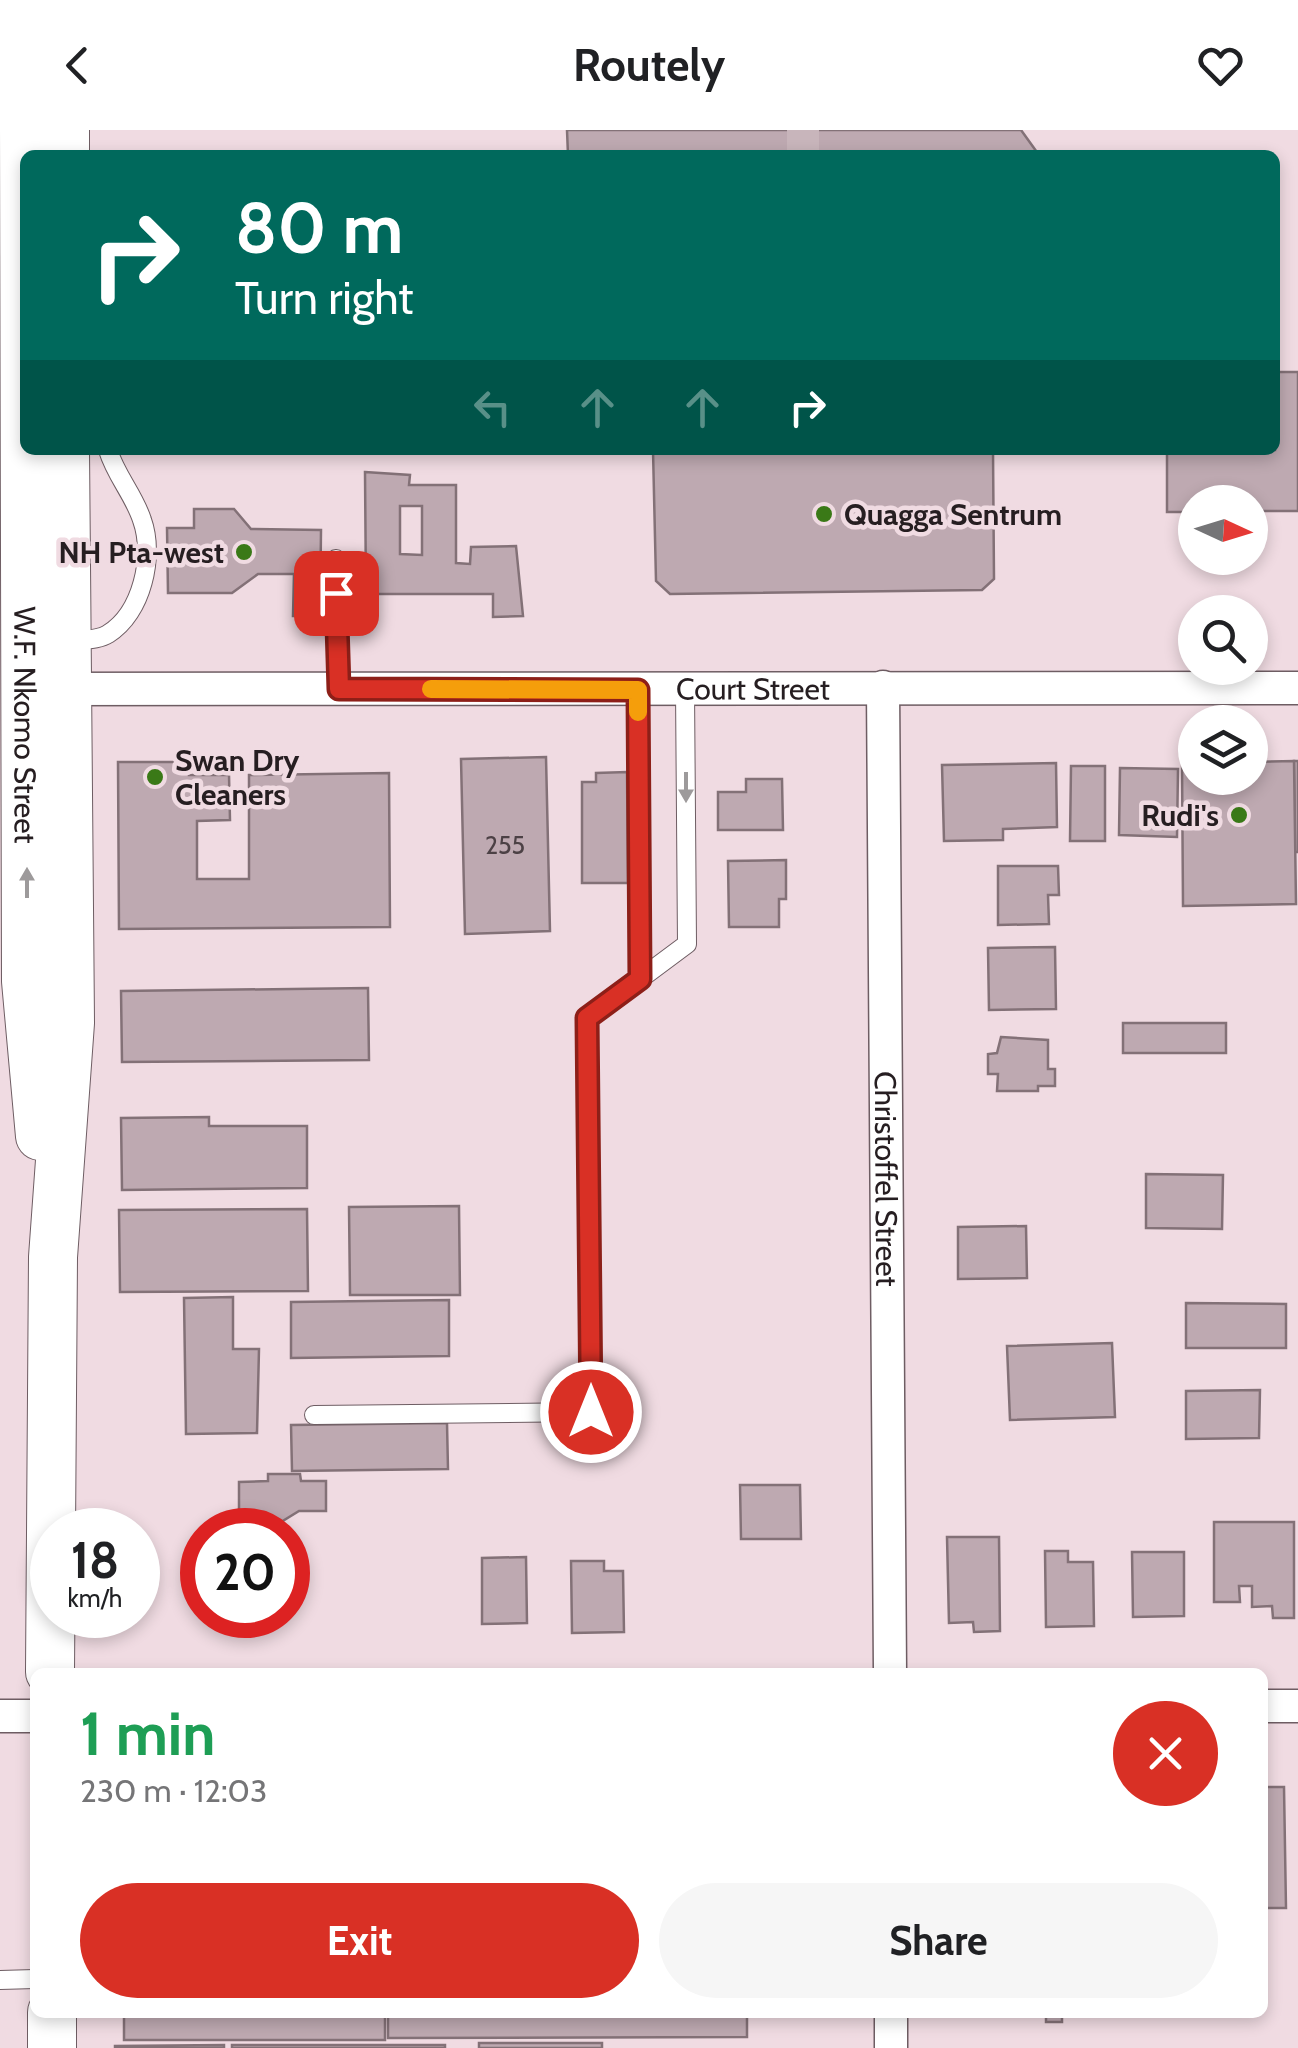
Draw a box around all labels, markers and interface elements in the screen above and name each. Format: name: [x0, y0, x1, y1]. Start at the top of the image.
icon: back: [50, 38, 105, 93]
text: Routely: [573, 38, 725, 92]
icon: heart: [1193, 38, 1248, 93]
text: 80 m: [235, 185, 403, 271]
icon: right: [70, 190, 200, 320]
text: Turn right: [235, 271, 414, 325]
icon: left: [465, 380, 520, 435]
icon: ahead: [570, 380, 625, 435]
icon: ahead: [675, 380, 730, 435]
icon: right: [780, 380, 835, 435]
north arrow: [1178, 485, 1268, 575]
map controls: [1178, 485, 1268, 795]
place label: Quagga Sentrum: [844, 496, 1062, 533]
marker: Quagga Sentrum: [813, 503, 835, 525]
place label: NH Pta-west: [58, 534, 224, 571]
marker: NH Pta-west: [233, 541, 255, 563]
pin: [294, 551, 379, 636]
icon: arrive: [309, 566, 364, 621]
button: search: [1178, 595, 1268, 685]
street label: W.F. Nkomo Street: [7, 606, 44, 844]
street label: Court Street: [676, 670, 830, 707]
button: layers: [1178, 705, 1268, 795]
place label: Swan Dry Cleaners: [175, 742, 300, 813]
marker: Swan Dry Cleaners: [144, 766, 166, 788]
one-way arrow: [678, 771, 694, 803]
place label: Rudi's: [1141, 797, 1219, 834]
marker: Rudi's: [1228, 804, 1250, 826]
house number: 255: [485, 830, 525, 860]
one-way arrow: [19, 867, 35, 899]
street label: Christoffel Street: [867, 1071, 906, 1287]
position arrow: [539, 1360, 643, 1464]
speed limit sign: 20: [180, 1508, 310, 1638]
text: 18: [71, 1530, 119, 1591]
text: km/h: [68, 1583, 122, 1613]
text: 1 min: [80, 1697, 215, 1770]
button: close: [1113, 1701, 1218, 1806]
text: 230 m · 12:03: [80, 1771, 267, 1810]
button: Exit: [80, 1883, 639, 1998]
button: Share: [659, 1883, 1218, 1998]

